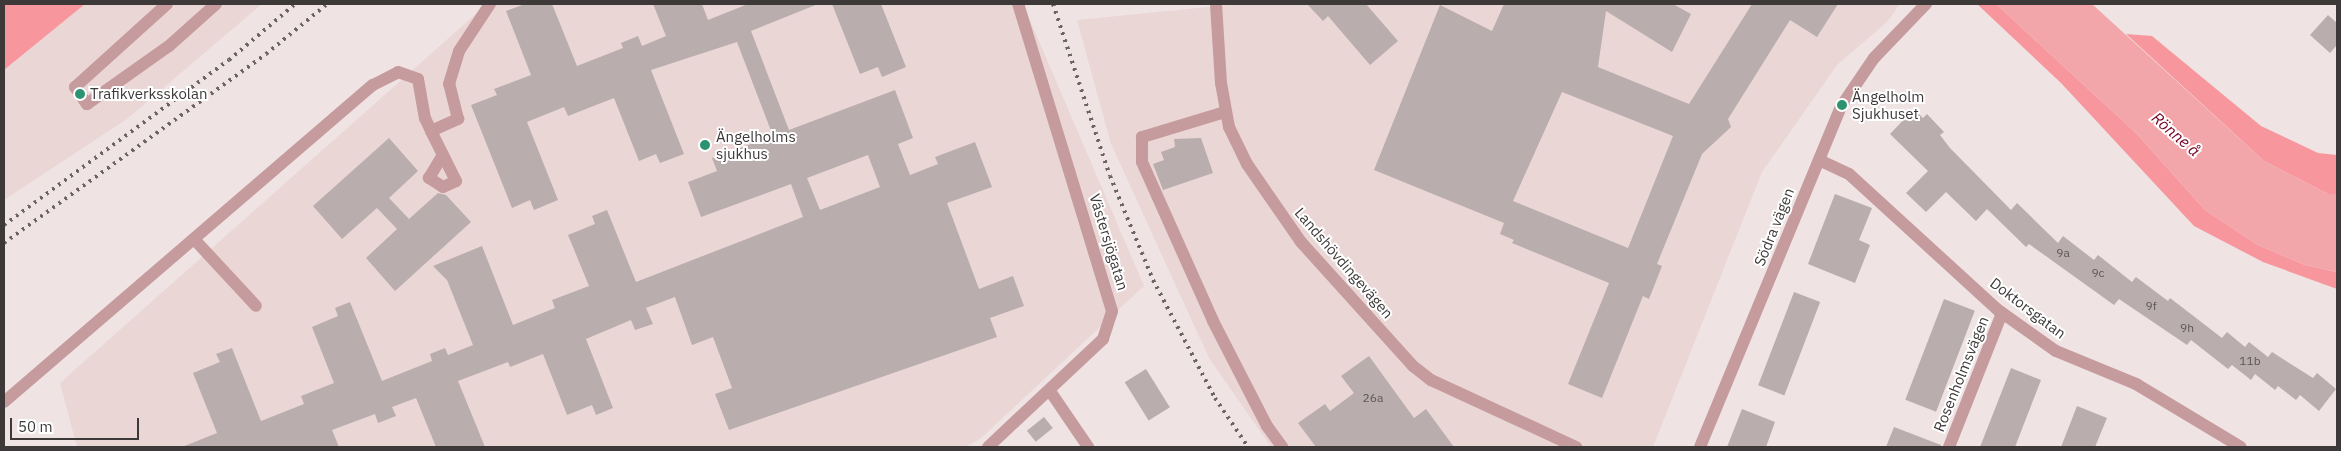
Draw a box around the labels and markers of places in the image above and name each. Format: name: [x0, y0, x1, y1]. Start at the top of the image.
place label: Trafikverksskolan: [90, 85, 207, 103]
place label: Ängelholm Sjukhuset: [1852, 87, 1924, 122]
marker: Trafikverksskolan: [74, 88, 86, 100]
marker: Ängelholm Sjukhuset: [1836, 99, 1848, 111]
place label: Ängelholms sjukhus: [716, 127, 796, 162]
marker: Ängelholms sjukhus: [698, 138, 712, 152]

